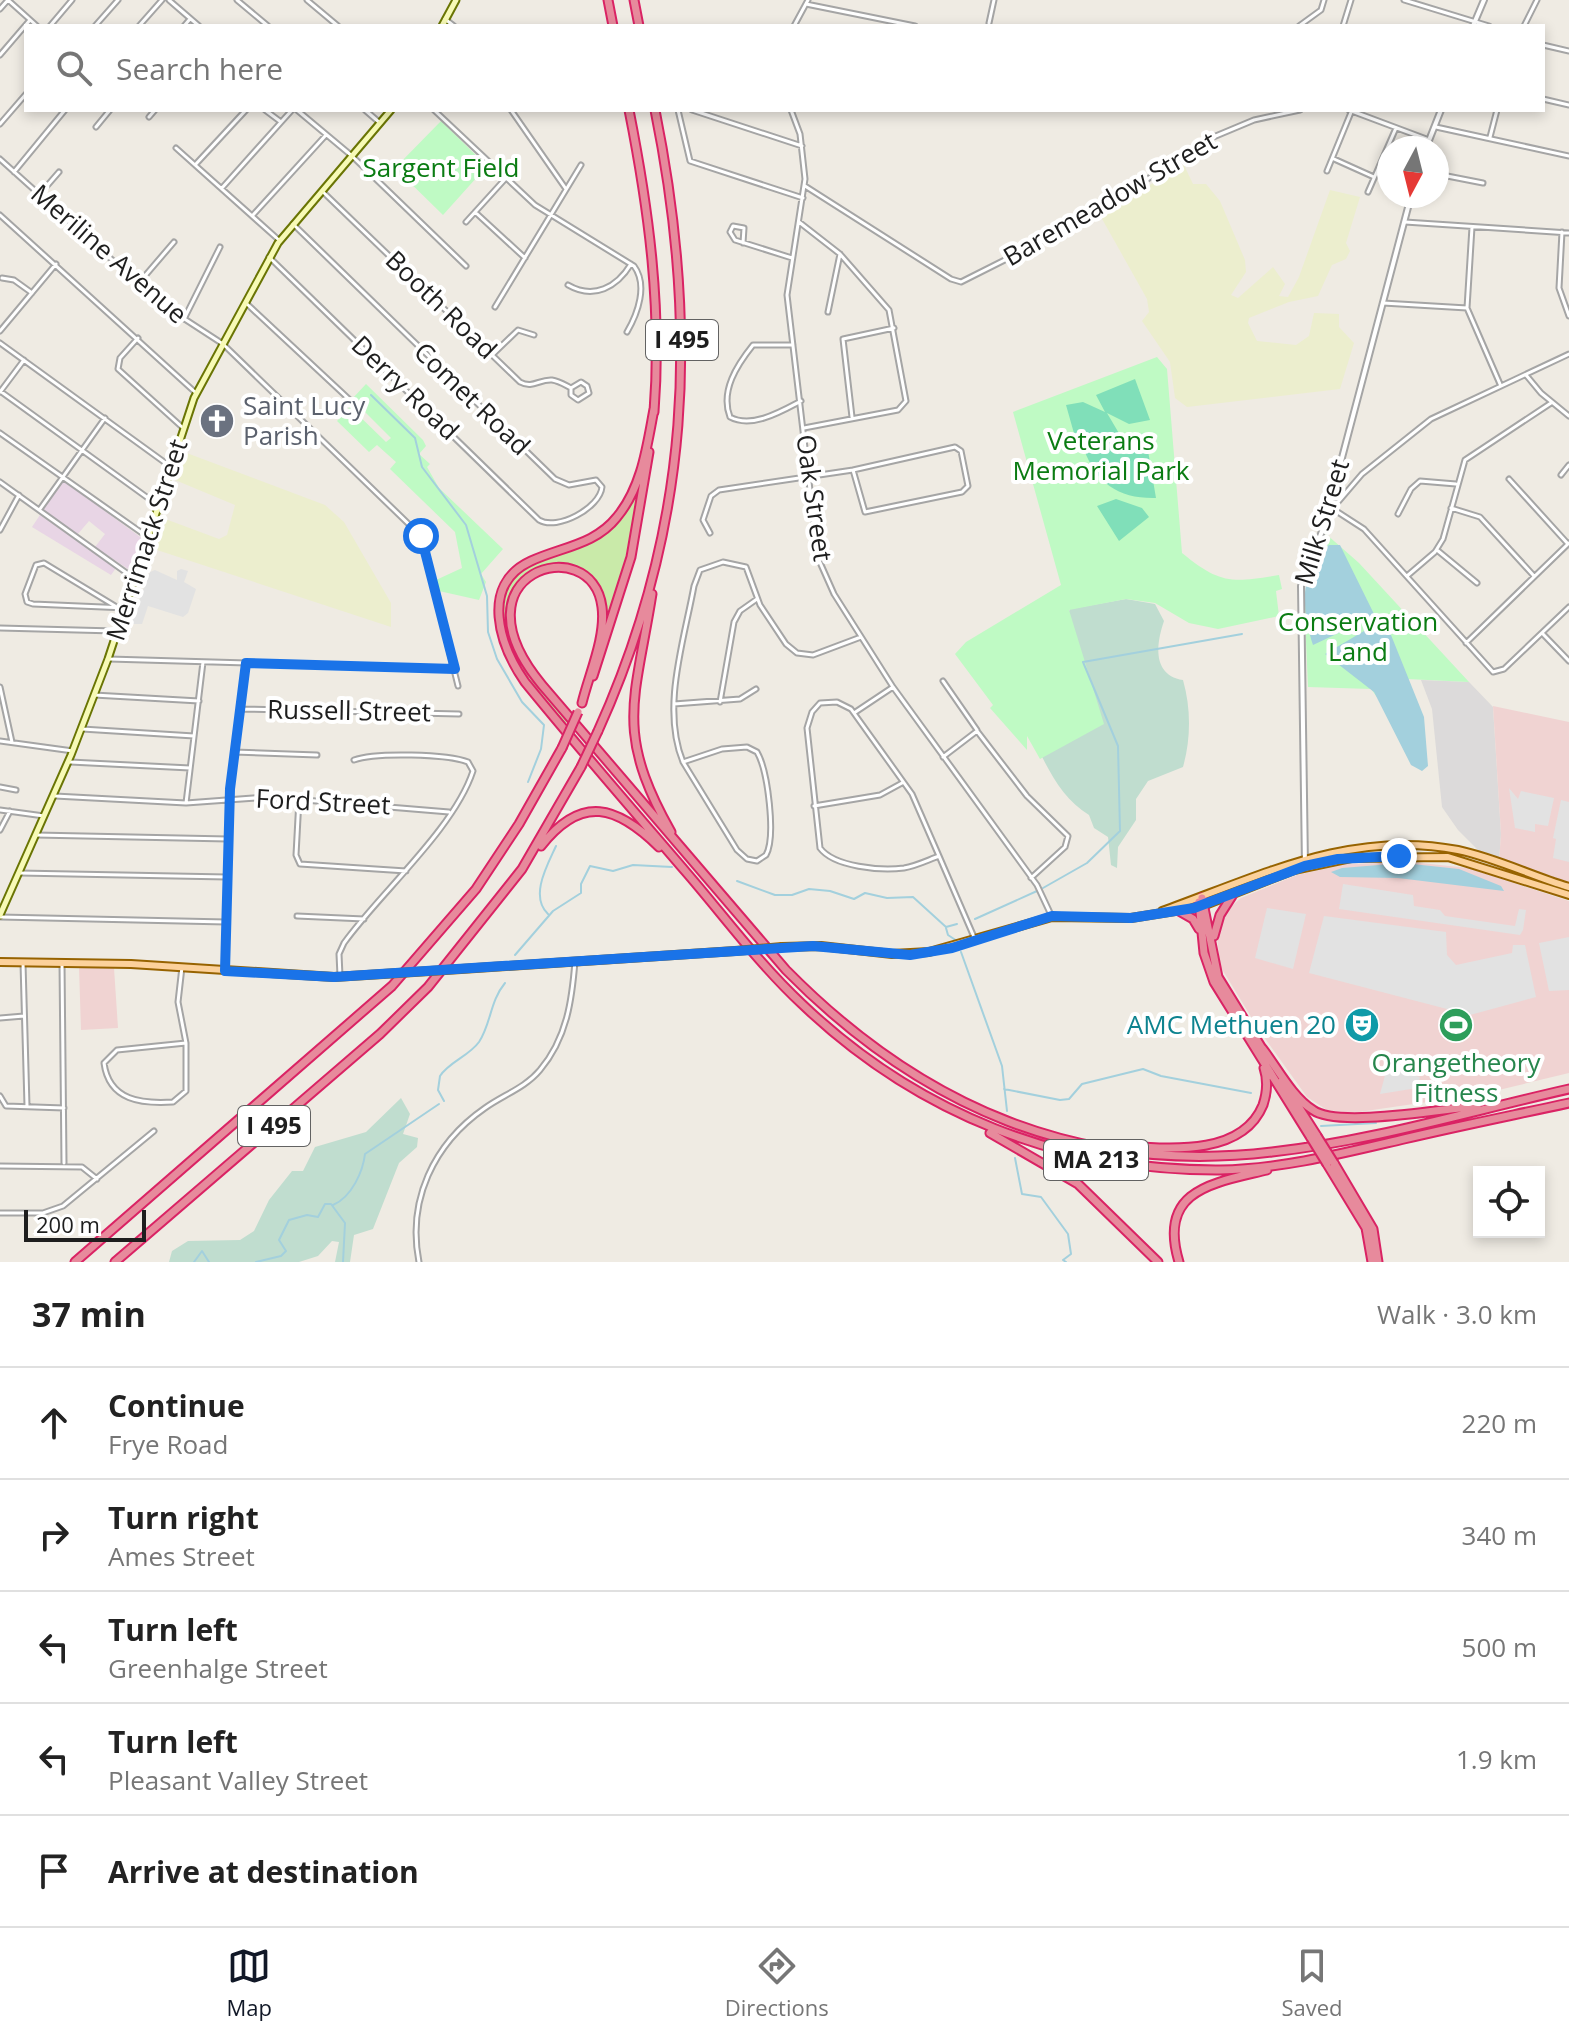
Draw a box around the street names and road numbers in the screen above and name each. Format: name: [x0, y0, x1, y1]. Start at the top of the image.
street label: Baremeadow Street: [996, 122, 1223, 274]
street label: Meriline Avenue: [24, 175, 195, 331]
street label: Booth Road: [378, 242, 505, 367]
road number: I 495: [646, 320, 718, 360]
street label: Derry Road: [344, 327, 467, 448]
street label: Comet Road: [407, 334, 539, 463]
street label: Oak Street: [788, 432, 842, 564]
street label: Merrimack Street: [97, 434, 196, 645]
street label: Milk Street: [1285, 455, 1357, 589]
street label: Russell Street: [267, 691, 431, 729]
street label: Ford Street: [255, 779, 391, 823]
road number: I 495: [238, 1106, 310, 1146]
road number: MA 213: [1044, 1140, 1148, 1180]

